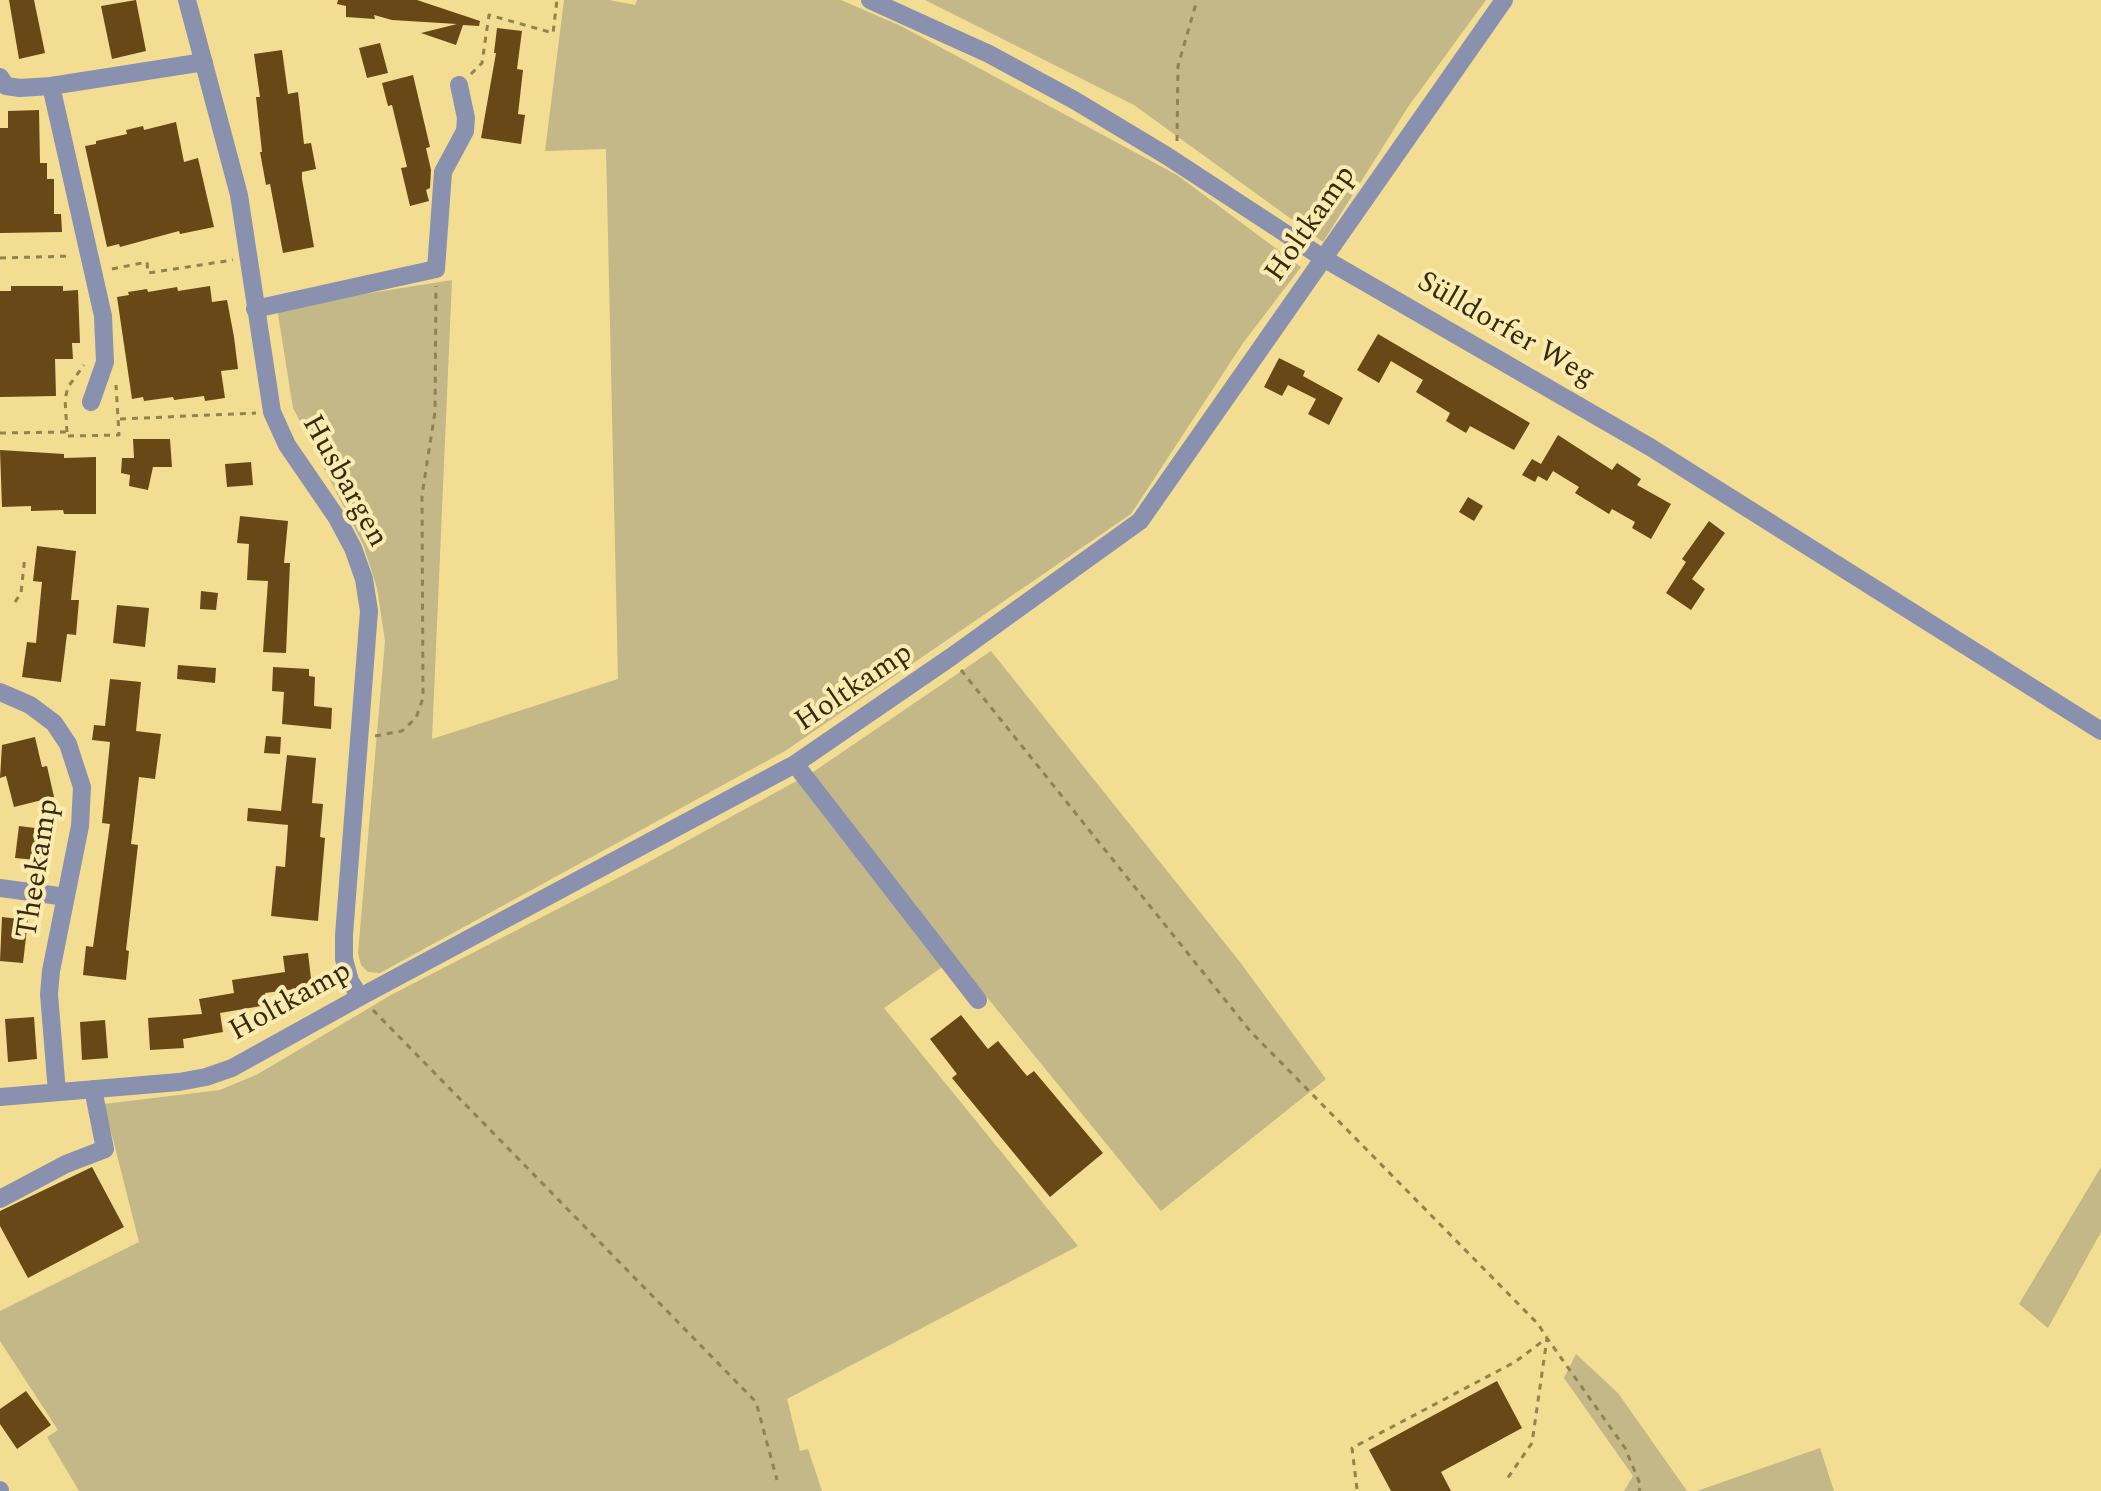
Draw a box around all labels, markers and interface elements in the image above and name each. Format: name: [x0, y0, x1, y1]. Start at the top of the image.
street label: Holtkamp: [1259, 160, 1365, 290]
street label: Sülldorfer Weg: [1410, 266, 1600, 396]
street label: Husbargen: [292, 410, 394, 554]
street label: Holtkamp: [790, 637, 920, 741]
street label: Theekamp: [11, 797, 69, 941]
street label: Holtkamp: [224, 955, 358, 1051]

